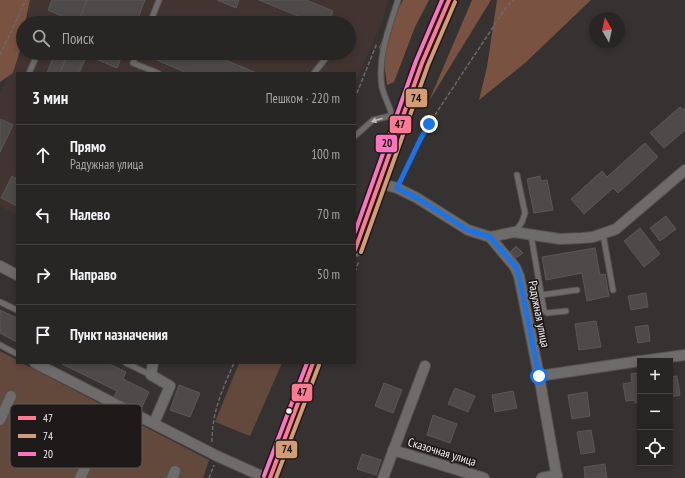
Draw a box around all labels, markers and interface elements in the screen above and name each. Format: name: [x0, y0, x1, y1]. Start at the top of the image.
north arrow: [589, 12, 625, 48]
search box: [16, 16, 356, 60]
icon: search: [30, 27, 52, 49]
text: Поиск: [62, 29, 94, 48]
text: 3 мин: [32, 87, 68, 109]
line badge: 74: [405, 88, 428, 108]
text: Пешком · 220 m: [266, 90, 340, 107]
text: 74: [411, 91, 422, 105]
line badge: 47: [389, 115, 412, 134]
route end: [420, 115, 438, 133]
one-way arrow: [371, 117, 383, 123]
text: 47: [395, 117, 405, 131]
line badge: 20: [375, 134, 398, 153]
text: 20: [382, 136, 392, 150]
text: Прямо: [70, 137, 106, 156]
icon: ahead: [32, 144, 54, 166]
text: 100 m: [311, 146, 340, 163]
text: Радужная улица: [70, 156, 144, 173]
icon: left: [32, 204, 54, 226]
text: Налево: [70, 205, 110, 224]
text: 70 m: [317, 206, 340, 223]
icon: right: [32, 264, 54, 286]
text: Направо: [70, 265, 117, 284]
text: 50 m: [317, 266, 340, 283]
street label: Радужная улица: [526, 279, 553, 349]
icon: arrive: [32, 324, 54, 346]
text: Пункт назначения: [70, 325, 168, 344]
map controls: [637, 358, 673, 466]
button: +: [637, 358, 673, 394]
route start: [530, 367, 548, 385]
line badge: 47: [291, 383, 313, 402]
text: 47: [297, 385, 307, 399]
button: −: [637, 394, 673, 430]
legend: [10, 404, 142, 468]
unlabelled marker: [284, 406, 294, 416]
text: 47: [43, 411, 53, 425]
text: 74: [43, 429, 53, 443]
button: locate: [637, 430, 673, 466]
street label: Сказочная улица: [406, 434, 478, 469]
line badge: 74: [275, 440, 298, 459]
text: 74: [282, 442, 293, 456]
text: 20: [43, 447, 53, 461]

